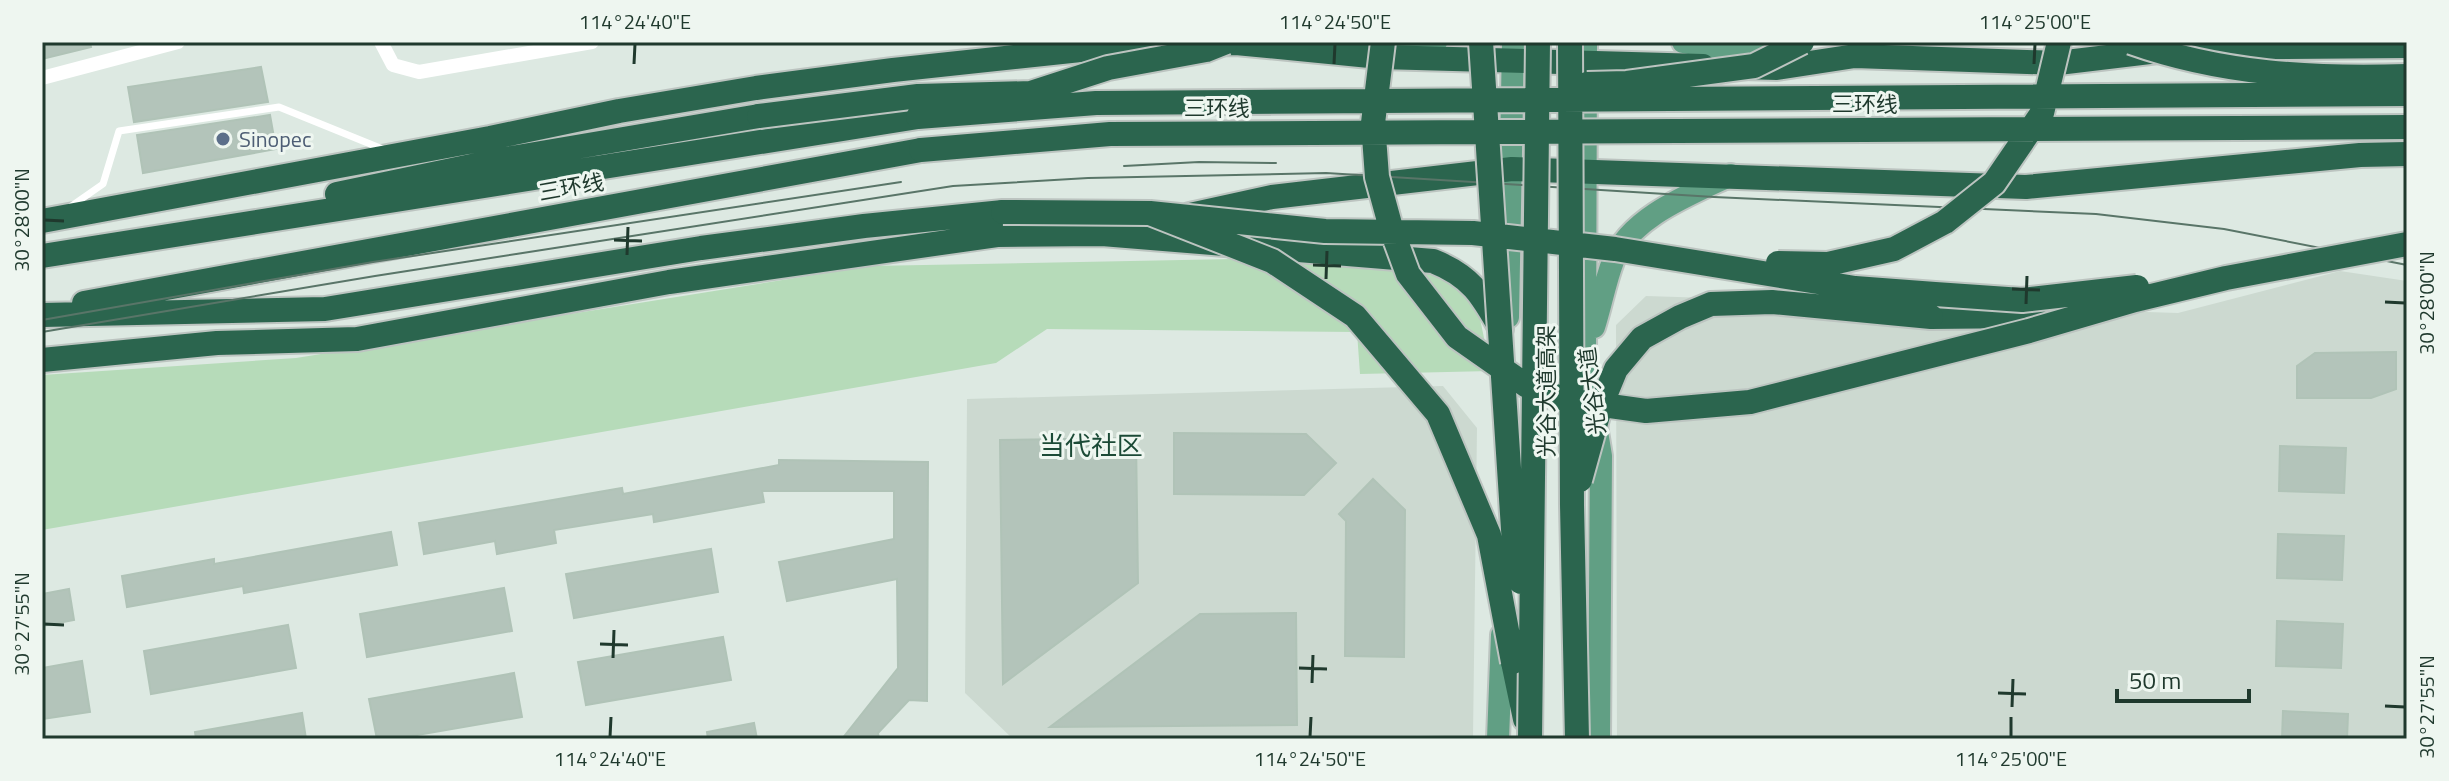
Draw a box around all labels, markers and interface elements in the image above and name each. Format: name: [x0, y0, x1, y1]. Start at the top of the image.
text: 114°24'40"E: [579, 6, 691, 37]
text: 114°24'50"E: [1279, 6, 1391, 37]
text: 114°25'00"E: [1979, 6, 2091, 37]
street label: 三环线: [1832, 87, 1898, 121]
street label: 三环线: [1184, 91, 1250, 125]
place label: Sinopec: [239, 122, 311, 156]
marker: Sinopec: [214, 130, 232, 148]
street label: 三环线: [536, 165, 606, 209]
text: 30°28'00"N: [6, 168, 37, 272]
text: 30°28'00"N: [2411, 251, 2442, 355]
street label: 光谷大道高架: [1529, 325, 1563, 457]
street label: 光谷大道: [1570, 345, 1614, 437]
district label: 当代社区: [1039, 426, 1143, 465]
text: 30°27'55"N: [6, 572, 37, 676]
scale bar: [2117, 653, 2249, 703]
text: 30°27'55"N: [2411, 655, 2442, 759]
text: 50 m: [2129, 662, 2181, 698]
text: 114°24'40"E: [554, 743, 666, 774]
text: 114°24'50"E: [1254, 743, 1366, 774]
text: 114°25'00"E: [1955, 743, 2067, 774]

